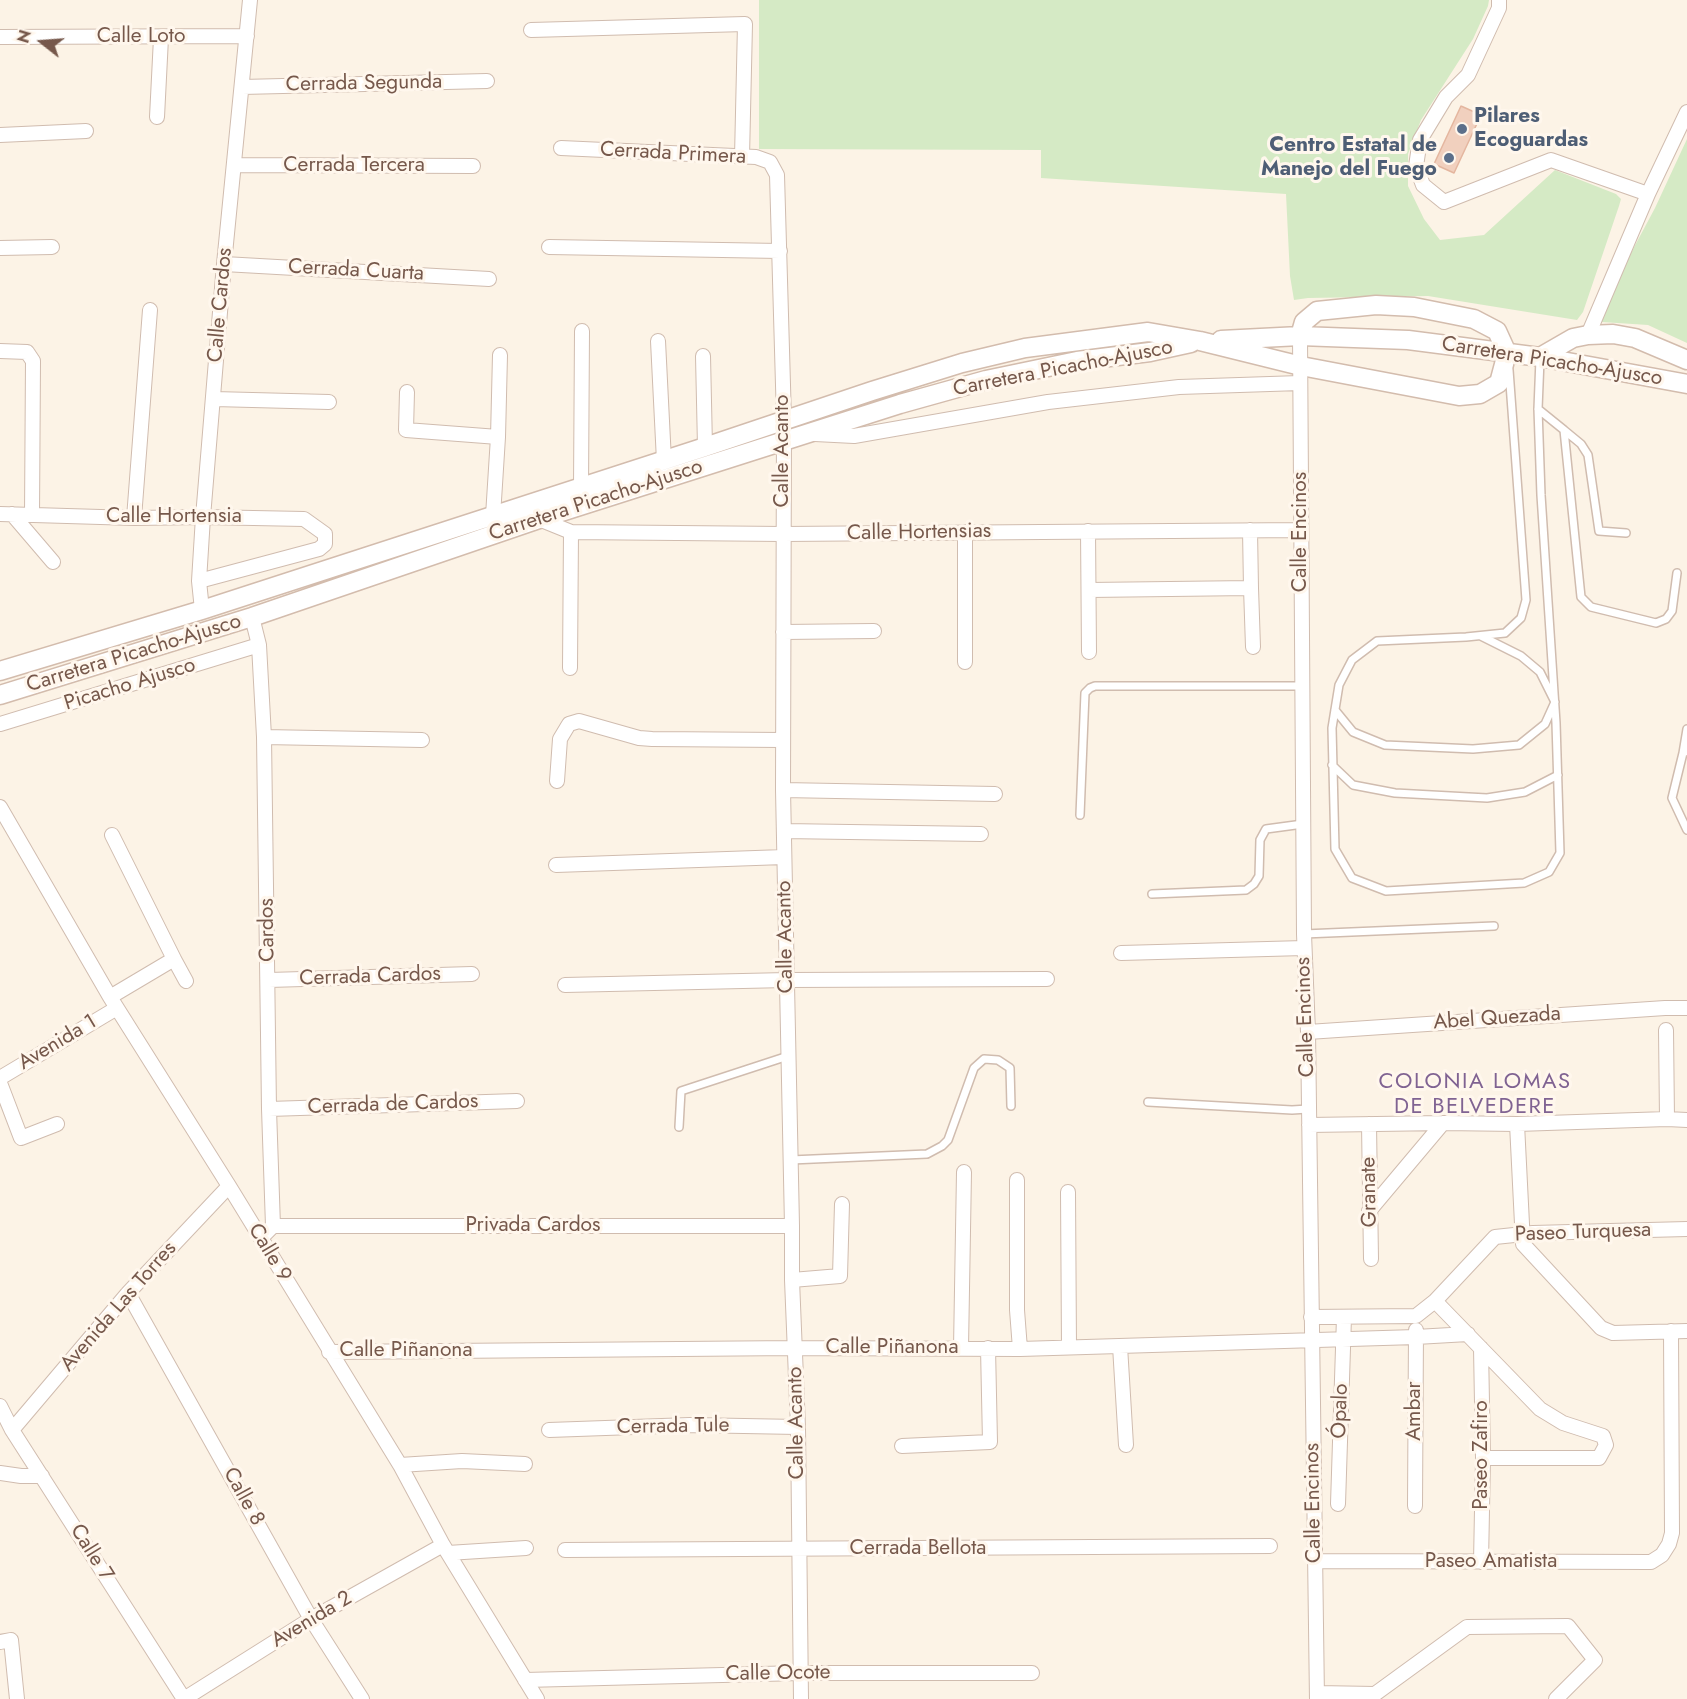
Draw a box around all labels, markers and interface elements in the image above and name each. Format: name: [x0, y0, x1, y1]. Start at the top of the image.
north arrow: [12, 12, 72, 72]
street label: Calle Loto: [97, 24, 185, 50]
text: N: [11, 27, 37, 46]
street label: Cerrada Segunda: [286, 70, 442, 98]
place label: Pilares Ecoguardas: [1474, 104, 1588, 154]
marker: Pilares Ecoguardas: [1455, 122, 1469, 136]
place label: Centro Estatal de Manejo del Fuego: [1261, 133, 1437, 183]
street label: Cerrada Primera: [599, 138, 747, 170]
marker: Centro Estatal de Manejo del Fuego: [1442, 151, 1456, 165]
street label: Cerrada Tercera: [283, 153, 425, 179]
street label: Calle Cardos: [203, 247, 239, 363]
street label: Cerrada Cuarta: [287, 255, 425, 287]
street label: Carretera Picacho-Ajusco: [1440, 332, 1664, 392]
street label: Carretera Picacho-Ajusco: [951, 335, 1175, 403]
street label: Calle Acanto: [770, 395, 796, 507]
street label: Carretera Picacho-Ajusco: [486, 455, 706, 547]
street label: Calle Encinos: [1288, 472, 1314, 592]
street label: Calle Hortensia: [106, 504, 242, 530]
street label: Calle Hortensias: [847, 519, 991, 547]
street label: Carretera Picacho-Ajusco: [24, 609, 244, 699]
street label: Picacho Ajusco: [61, 653, 199, 717]
street label: Calle Acanto: [772, 880, 800, 994]
street label: Cardos: [255, 898, 281, 962]
street label: Calle Encinos: [1291, 956, 1321, 1078]
street label: Cerrada Cardos: [299, 962, 441, 992]
street label: Abel Quezada: [1432, 1002, 1562, 1036]
street label: Avenida 1: [14, 1010, 102, 1076]
district label: COLONIA LOMAS DE BELVEDERE: [1378, 1070, 1572, 1122]
street label: Cerrada de Cardos: [307, 1089, 479, 1121]
street label: Granate: [1357, 1157, 1383, 1227]
street label: Privada Cardos: [465, 1213, 601, 1239]
street label: Paseo Turquesa: [1514, 1218, 1652, 1248]
street label: Calle 9: [242, 1219, 296, 1287]
street label: Avenida Las Torres: [56, 1237, 182, 1377]
street label: Calle Piñanona: [826, 1335, 958, 1361]
street label: Calle Piñanona: [340, 1338, 472, 1364]
street label: Calle Acanto: [783, 1366, 811, 1480]
street label: Ambar: [1402, 1381, 1428, 1441]
street label: Ópalo: [1327, 1383, 1355, 1439]
street label: Paseo Zafiro: [1469, 1400, 1495, 1510]
street label: Cerrada Tule: [616, 1413, 730, 1441]
street label: Calle Encinos: [1300, 1443, 1328, 1563]
street label: Calle 8: [217, 1463, 269, 1531]
street label: Calle 7: [64, 1520, 118, 1586]
street label: Cerrada Bellota: [850, 1536, 986, 1562]
street label: Paseo Amatista: [1425, 1549, 1557, 1575]
street label: Avenida 2: [267, 1586, 357, 1654]
street label: Calle Ocote: [725, 1660, 831, 1688]

